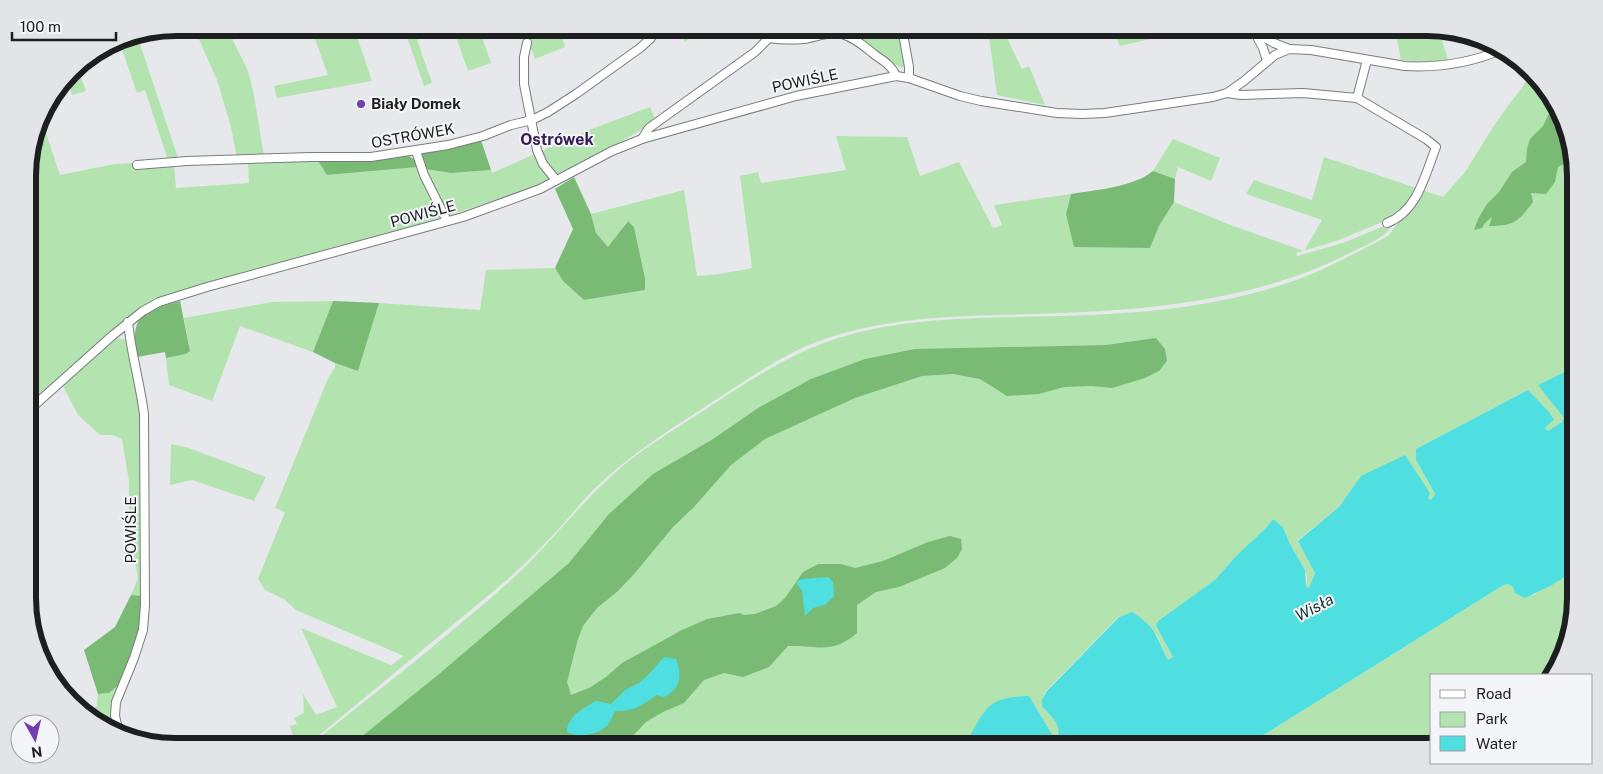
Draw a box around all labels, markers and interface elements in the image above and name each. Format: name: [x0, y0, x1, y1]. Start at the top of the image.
scale bar: [12, 10, 116, 42]
text: 100 m: [20, 18, 61, 35]
street label: POWIŚLE: [770, 64, 839, 96]
place label: Biały Domek: [371, 95, 461, 112]
marker: Biały Domek: [355, 98, 367, 110]
street label: OSTRÓWEK: [370, 119, 456, 151]
district label: Ostrówek: [520, 130, 594, 149]
street label: POWIŚLE: [388, 196, 457, 230]
street label: POWIŚLE: [121, 497, 139, 563]
water label: Wisła: [1292, 590, 1337, 625]
legend: [1430, 674, 1593, 764]
text: Road: [1476, 685, 1512, 702]
text: Park: [1476, 710, 1508, 727]
north arrow: [10, 714, 60, 764]
text: Water: [1476, 735, 1518, 752]
text: N: [30, 743, 43, 761]

